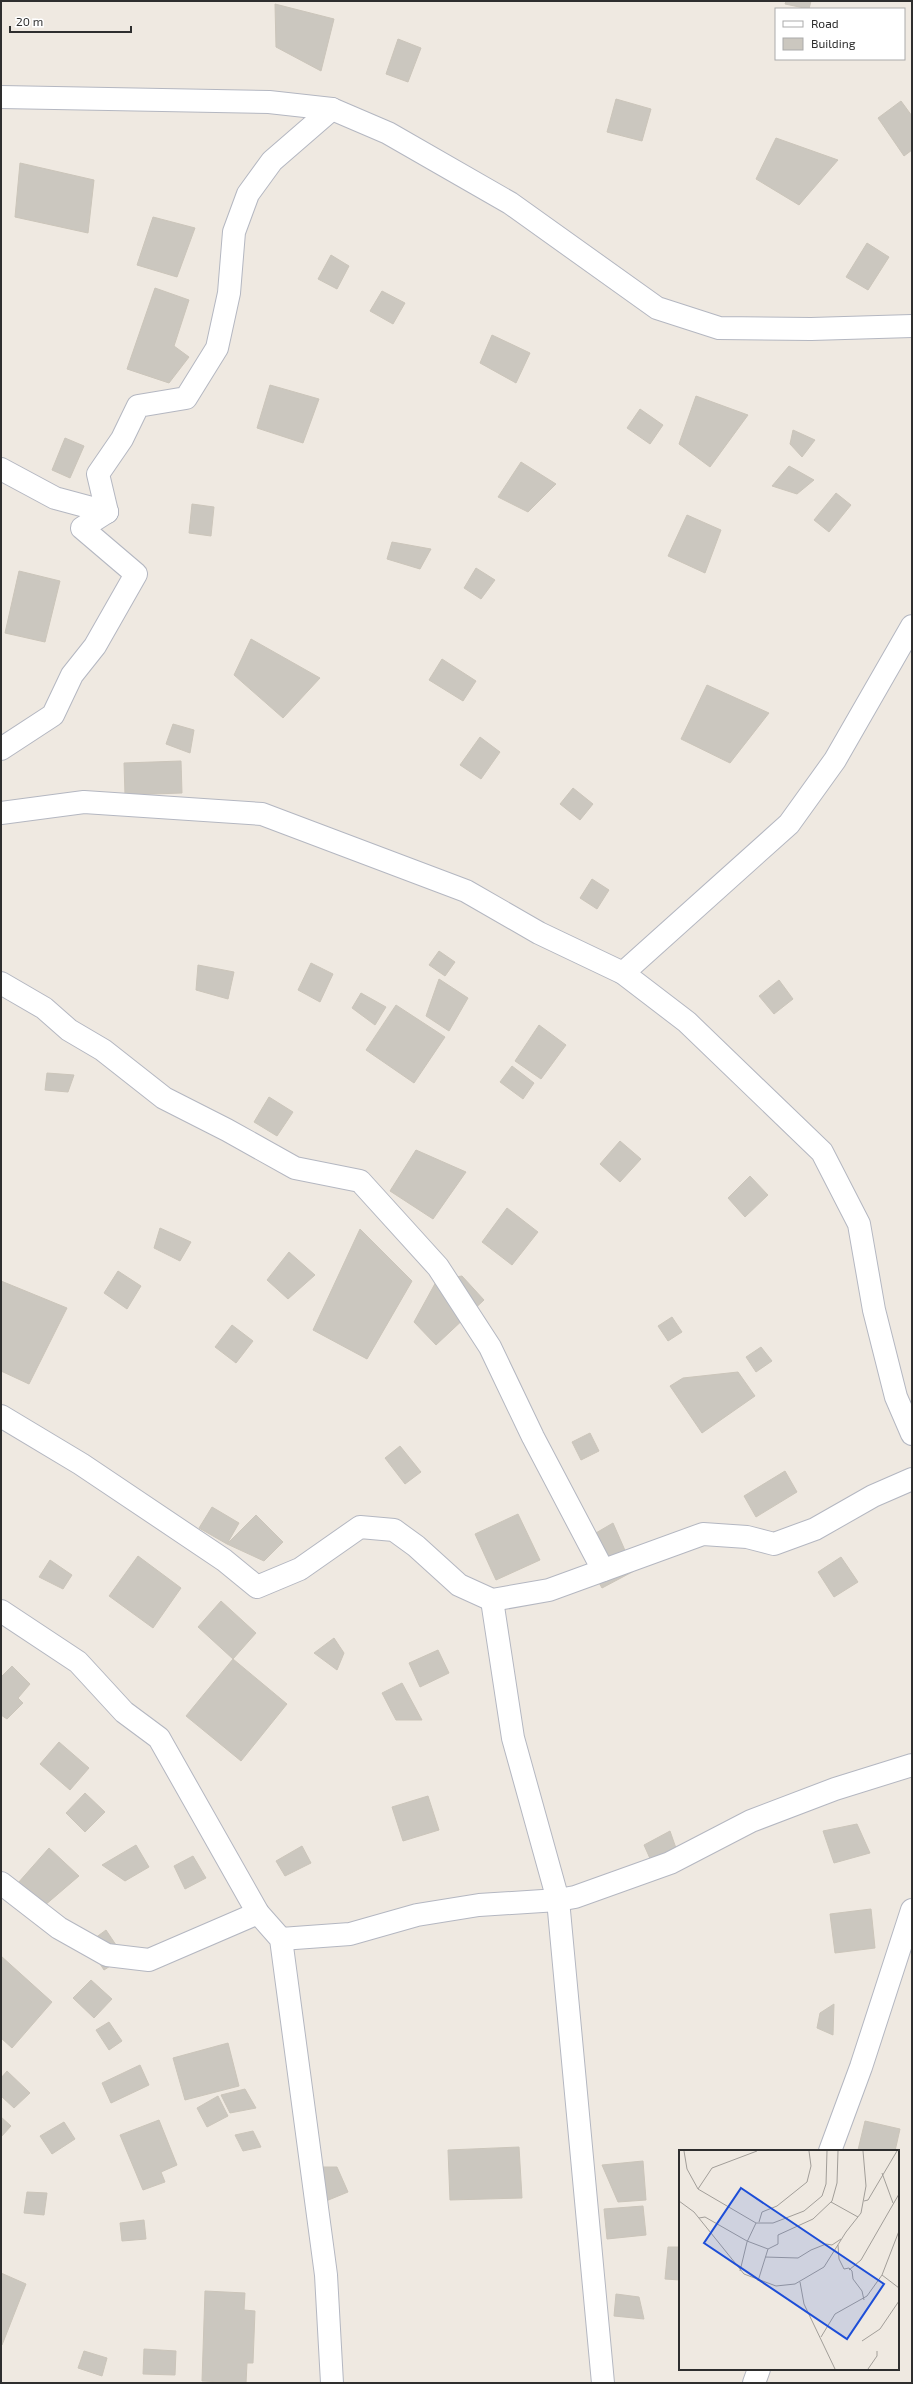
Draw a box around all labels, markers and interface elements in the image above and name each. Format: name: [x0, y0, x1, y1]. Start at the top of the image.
scale bar: [10, 8, 131, 34]
legend: [775, 8, 905, 60]
text: 20 m: [16, 14, 43, 28]
text: Road: [811, 16, 839, 30]
text: Building: [811, 36, 856, 50]
inset map: [679, 2150, 899, 2370]

